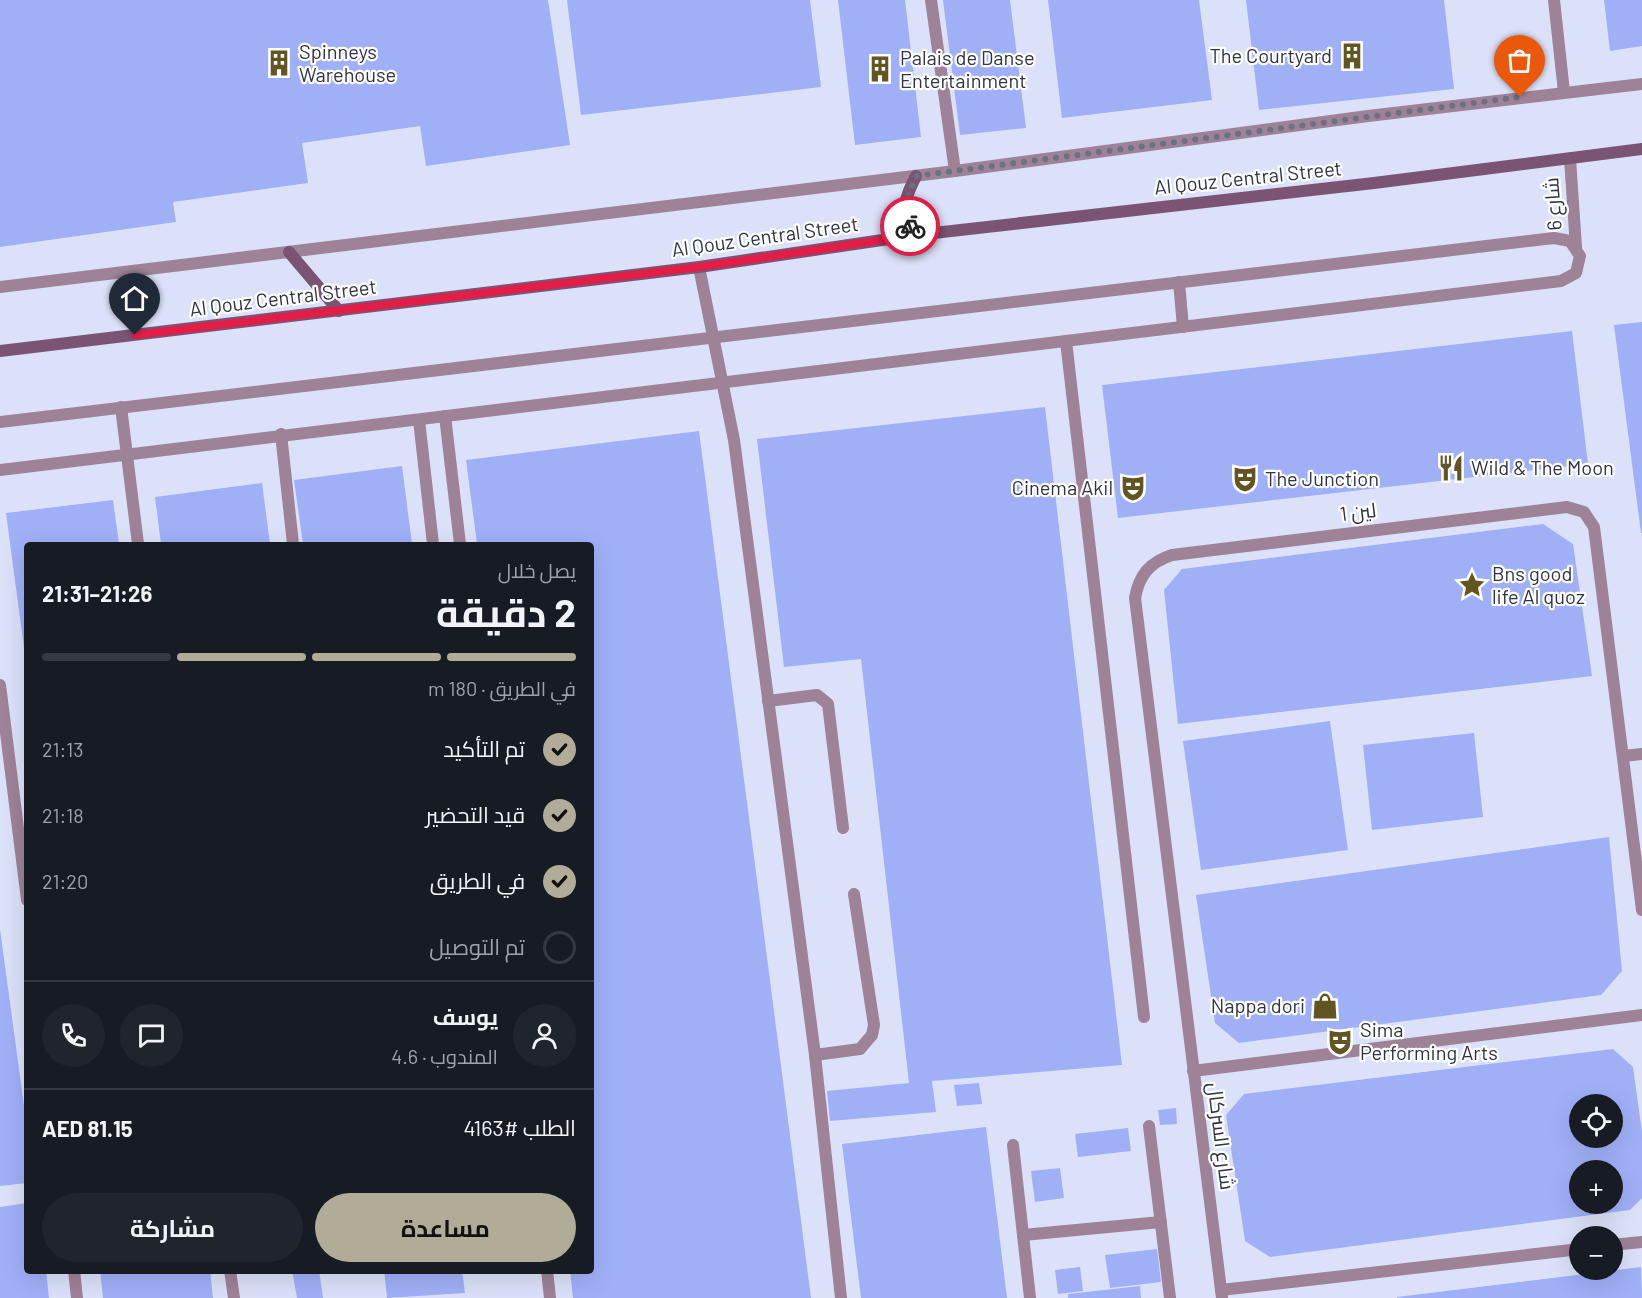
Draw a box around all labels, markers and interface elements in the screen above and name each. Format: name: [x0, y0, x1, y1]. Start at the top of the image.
pin: [1494, 35, 1545, 97]
place label: Spinneys Warehouse: [299, 39, 396, 86]
building icon: The Courtyard: [1337, 41, 1367, 71]
place label: The Courtyard: [1209, 43, 1332, 67]
icon: bag: [1503, 44, 1536, 77]
place label: Palais de Danse Entertainment: [900, 45, 1035, 92]
building icon: Spinneys Warehouse: [264, 48, 294, 78]
building icon: Palais de Danse Entertainment: [865, 54, 895, 84]
street label: Al Qouz Central Street: [1153, 155, 1343, 199]
street label: شارع 6: [1538, 177, 1569, 231]
courier: [880, 196, 940, 256]
icon: bike: [894, 210, 927, 243]
street label: Al Qouz Central Street: [670, 211, 860, 261]
pin: [109, 273, 160, 335]
street label: Al Qouz Central Street: [188, 274, 378, 320]
icon: home: [118, 282, 151, 315]
restaurant icon: Wild & The Moon: [1436, 453, 1466, 483]
place label: Wild & The Moon: [1471, 455, 1614, 479]
theatre icon: The Junction: [1230, 464, 1260, 494]
place label: The Junction: [1265, 466, 1379, 490]
theatre icon: Cinema Akil: [1118, 473, 1148, 503]
place label: Cinema Akil: [1012, 475, 1113, 499]
street label: لين 1: [1338, 497, 1378, 527]
text: يصل خلال: [498, 558, 576, 582]
place label: Bns good life Al quoz: [1492, 561, 1585, 608]
place icon: Bns good life Al quoz: [1457, 570, 1487, 600]
text: 21:26–21:31: [42, 580, 152, 606]
text: 2 دقيقة: [436, 588, 576, 635]
text: في الطريق · 180 m: [428, 676, 576, 700]
icon: check: [543, 733, 576, 766]
text: تم التأكيد: [443, 735, 525, 761]
text: 21:13: [42, 737, 84, 761]
icon: check: [543, 799, 576, 832]
text: قيد التحضير: [425, 801, 525, 827]
text: 21:18: [42, 803, 84, 827]
icon: check: [543, 865, 576, 898]
text: في الطريق: [430, 867, 525, 893]
text: 21:20: [42, 869, 88, 893]
text: تم التوصيل: [429, 933, 525, 959]
shop icon: Nappa dori: [1310, 991, 1340, 1021]
place label: Nappa dori: [1211, 993, 1305, 1017]
text: يوسف: [433, 1003, 498, 1029]
button: phone: [42, 1004, 105, 1067]
button: chat: [120, 1004, 183, 1067]
button: person: [513, 1004, 576, 1067]
place label: Sima Performing Arts: [1360, 1017, 1498, 1064]
theatre icon: Sima Performing Arts: [1325, 1027, 1355, 1057]
text: المندوب · 4.6: [391, 1044, 498, 1068]
street label: شارع السركال: [1201, 1081, 1240, 1191]
map controls: [1569, 1094, 1623, 1280]
button: locate: [1569, 1094, 1623, 1148]
text: الطلب #4163: [463, 1114, 576, 1140]
text: AED 81.15: [42, 1115, 133, 1141]
button: +: [1569, 1160, 1623, 1214]
button: مشاركة: [42, 1193, 303, 1262]
button: مساعدة: [315, 1193, 576, 1262]
button: −: [1569, 1226, 1623, 1280]

